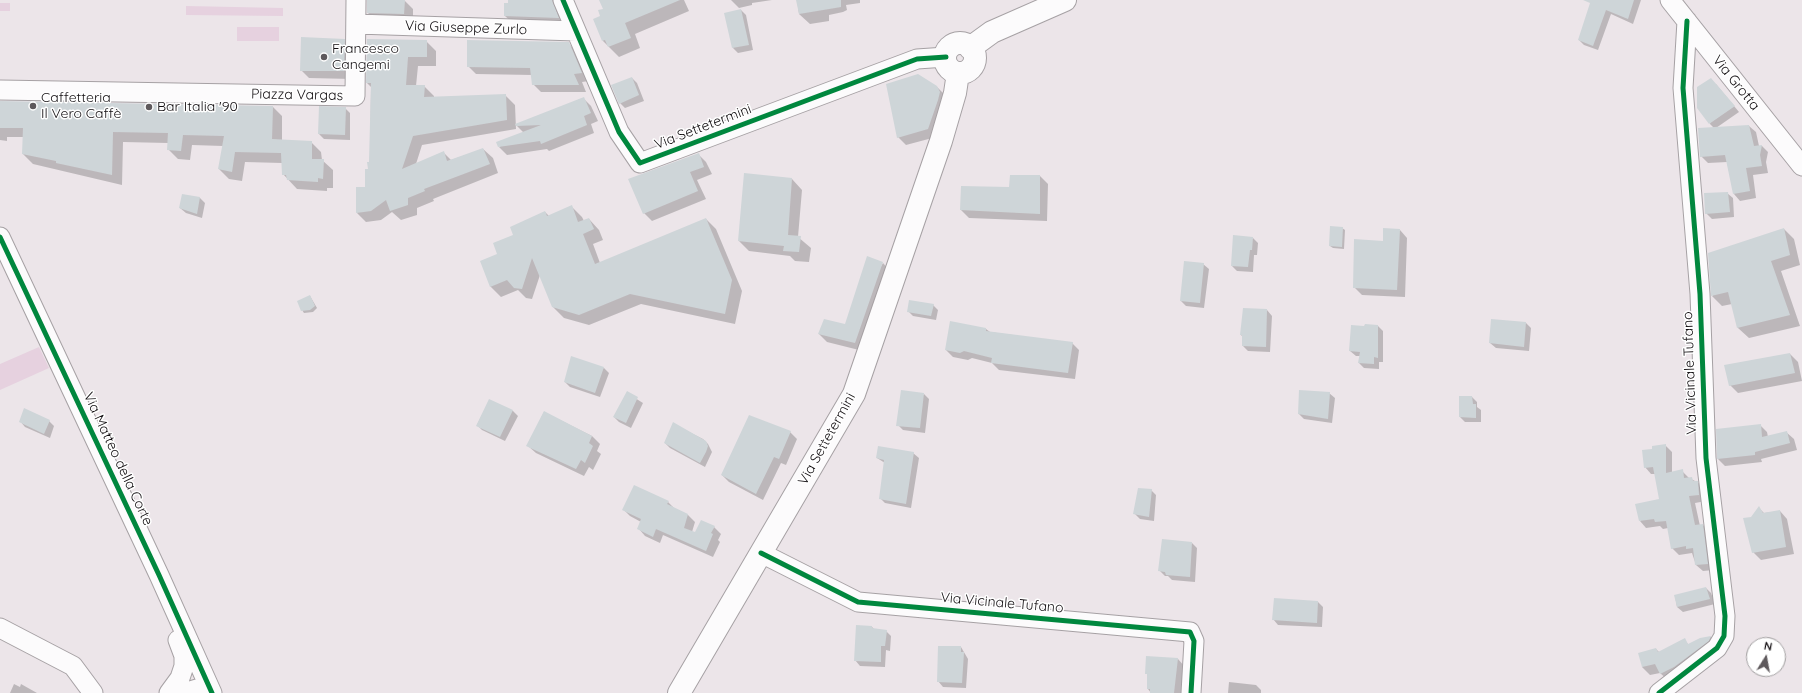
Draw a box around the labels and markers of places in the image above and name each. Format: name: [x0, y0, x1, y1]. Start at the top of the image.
place label: Francesco Cangemi: [332, 41, 399, 74]
marker: Francesco Cangemi: [319, 52, 329, 62]
place label: Caffetteria Il Vero Caffè: [41, 90, 121, 122]
place label: Bar Italia '90: [157, 99, 238, 115]
marker: Caffetteria Il Vero Caffè: [28, 101, 38, 111]
marker: Bar Italia '90: [144, 102, 154, 112]

